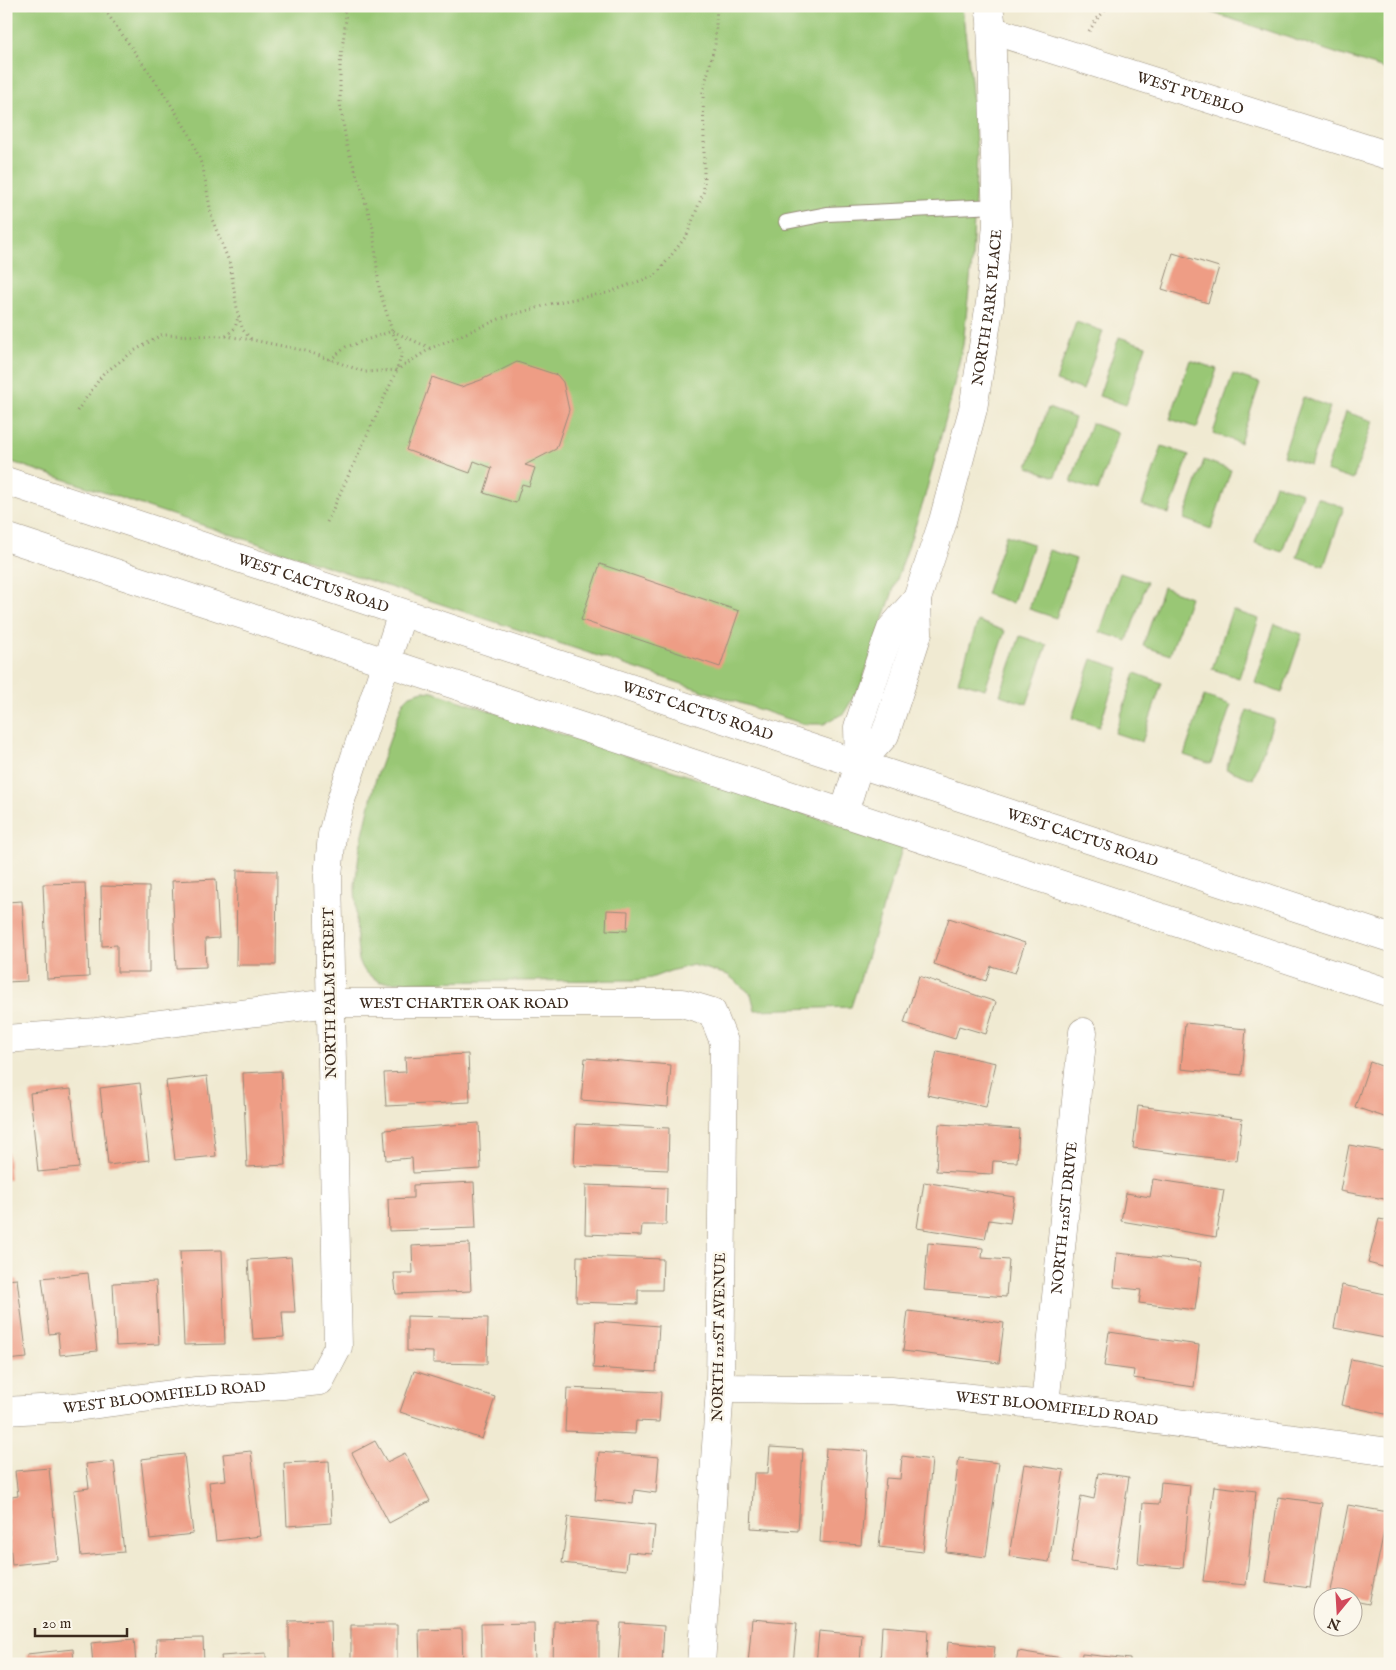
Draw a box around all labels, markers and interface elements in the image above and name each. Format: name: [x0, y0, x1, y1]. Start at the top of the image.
street label: WEST PUEBLO: [1134, 67, 1246, 119]
street label: NORTH PARK PLACE: [967, 228, 1006, 387]
street label: WEST CACTUS ROAD: [236, 549, 391, 617]
street label: WEST CACTUS ROAD: [620, 677, 776, 744]
street label: WEST CACTUS ROAD: [1005, 804, 1161, 871]
street label: NORTH PALM STREET: [319, 907, 341, 1079]
street label: WEST CHARTER OAK ROAD: [359, 994, 569, 1013]
street label: NORTH 121ST DRIVE: [1047, 1141, 1081, 1295]
street label: NORTH 121ST AVENUE: [708, 1252, 730, 1422]
street label: WEST BLOOMFIELD ROAD: [62, 1377, 266, 1417]
street label: WEST BLOOMFIELD ROAD: [955, 1387, 1159, 1430]
north arrow: [1314, 1588, 1364, 1638]
scale bar: [35, 1605, 128, 1637]
text: N: [1326, 1613, 1344, 1634]
text: 20 m: [42, 1614, 72, 1633]

